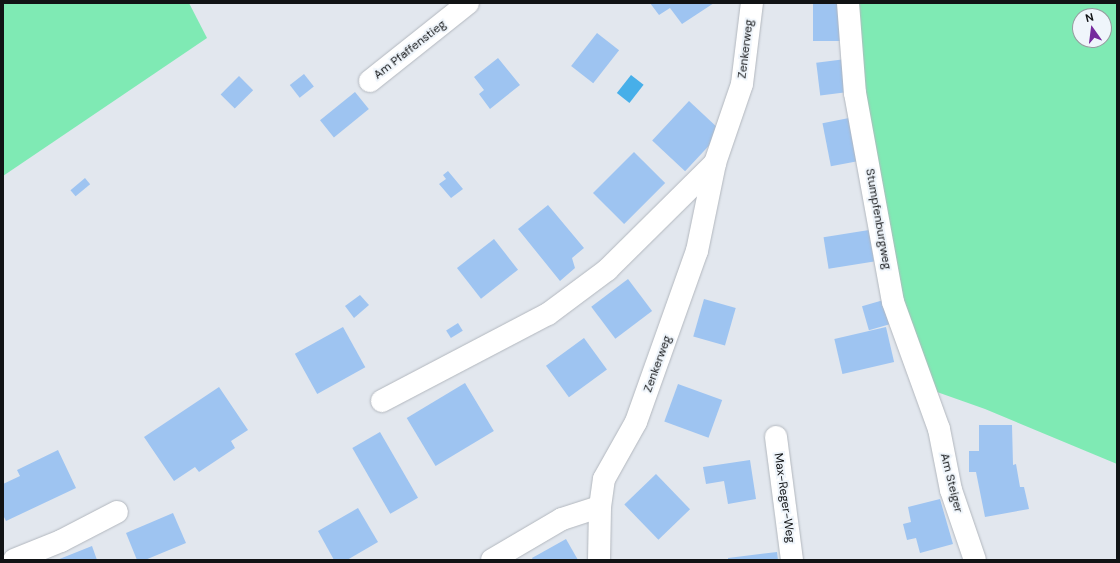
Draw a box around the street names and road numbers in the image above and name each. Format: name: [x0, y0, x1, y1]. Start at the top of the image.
street label: Am Pfaffenstieg: [371, 17, 449, 83]
street label: Zenkerweg: [735, 19, 757, 79]
street label: Stumpfenburgweg: [862, 167, 894, 271]
street label: Zenkerweg: [641, 334, 675, 394]
street label: Max-Reger-Weg: [771, 452, 797, 544]
street label: Am Steiger: [937, 452, 965, 514]

